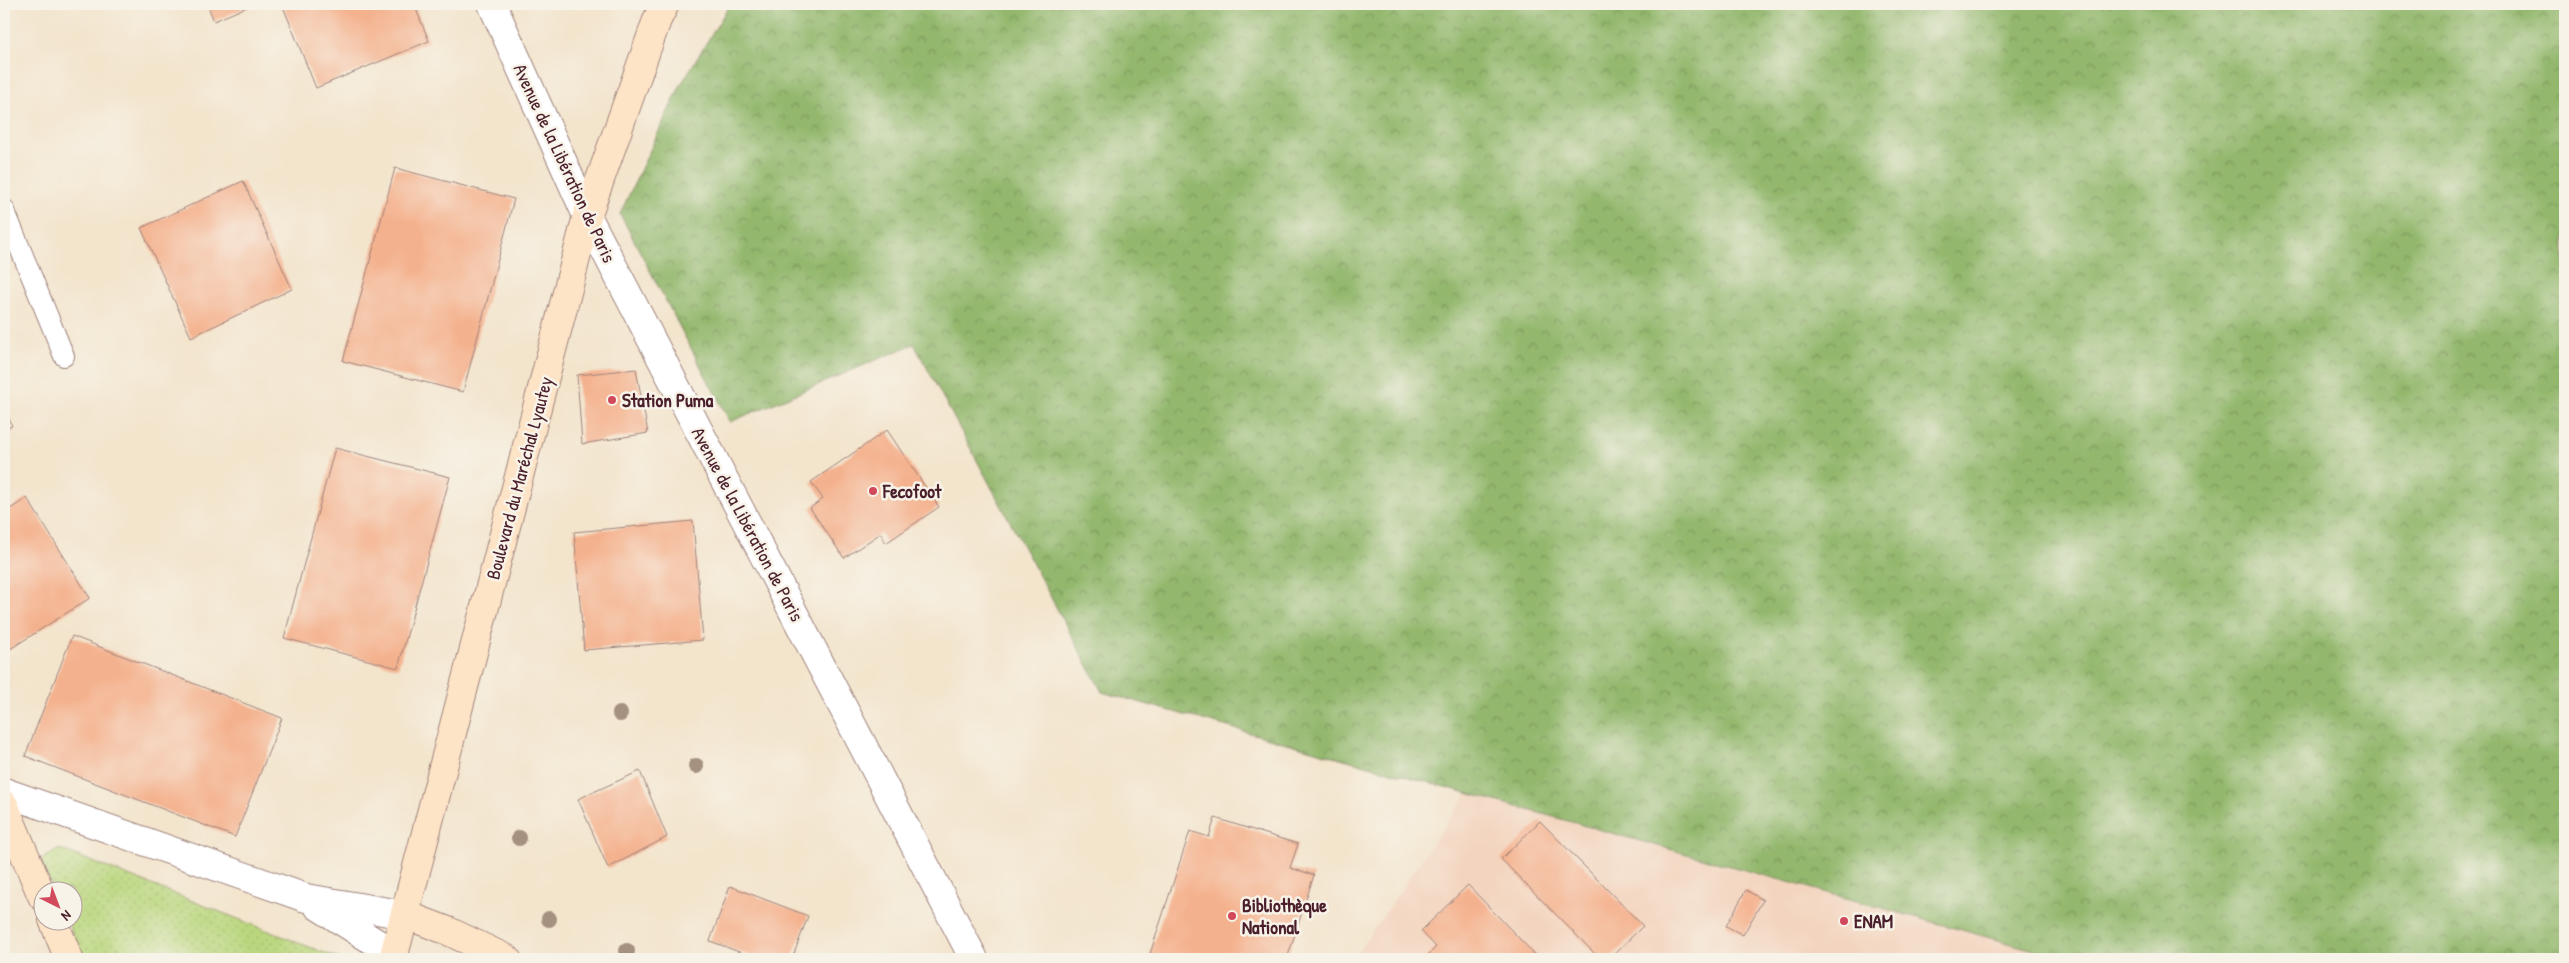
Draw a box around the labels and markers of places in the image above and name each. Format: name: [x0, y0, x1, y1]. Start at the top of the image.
place label: Station Puma: [622, 387, 714, 413]
marker: Station Puma: [606, 394, 618, 406]
place label: Fecofoot: [882, 478, 943, 504]
marker: Fecofoot: [867, 485, 879, 497]
place label: Bibliothèque National: [1242, 892, 1327, 940]
place label: ENAM: [1854, 908, 1893, 934]
marker: Bibliothèque National: [1226, 910, 1238, 922]
marker: ENAM: [1838, 915, 1850, 927]

